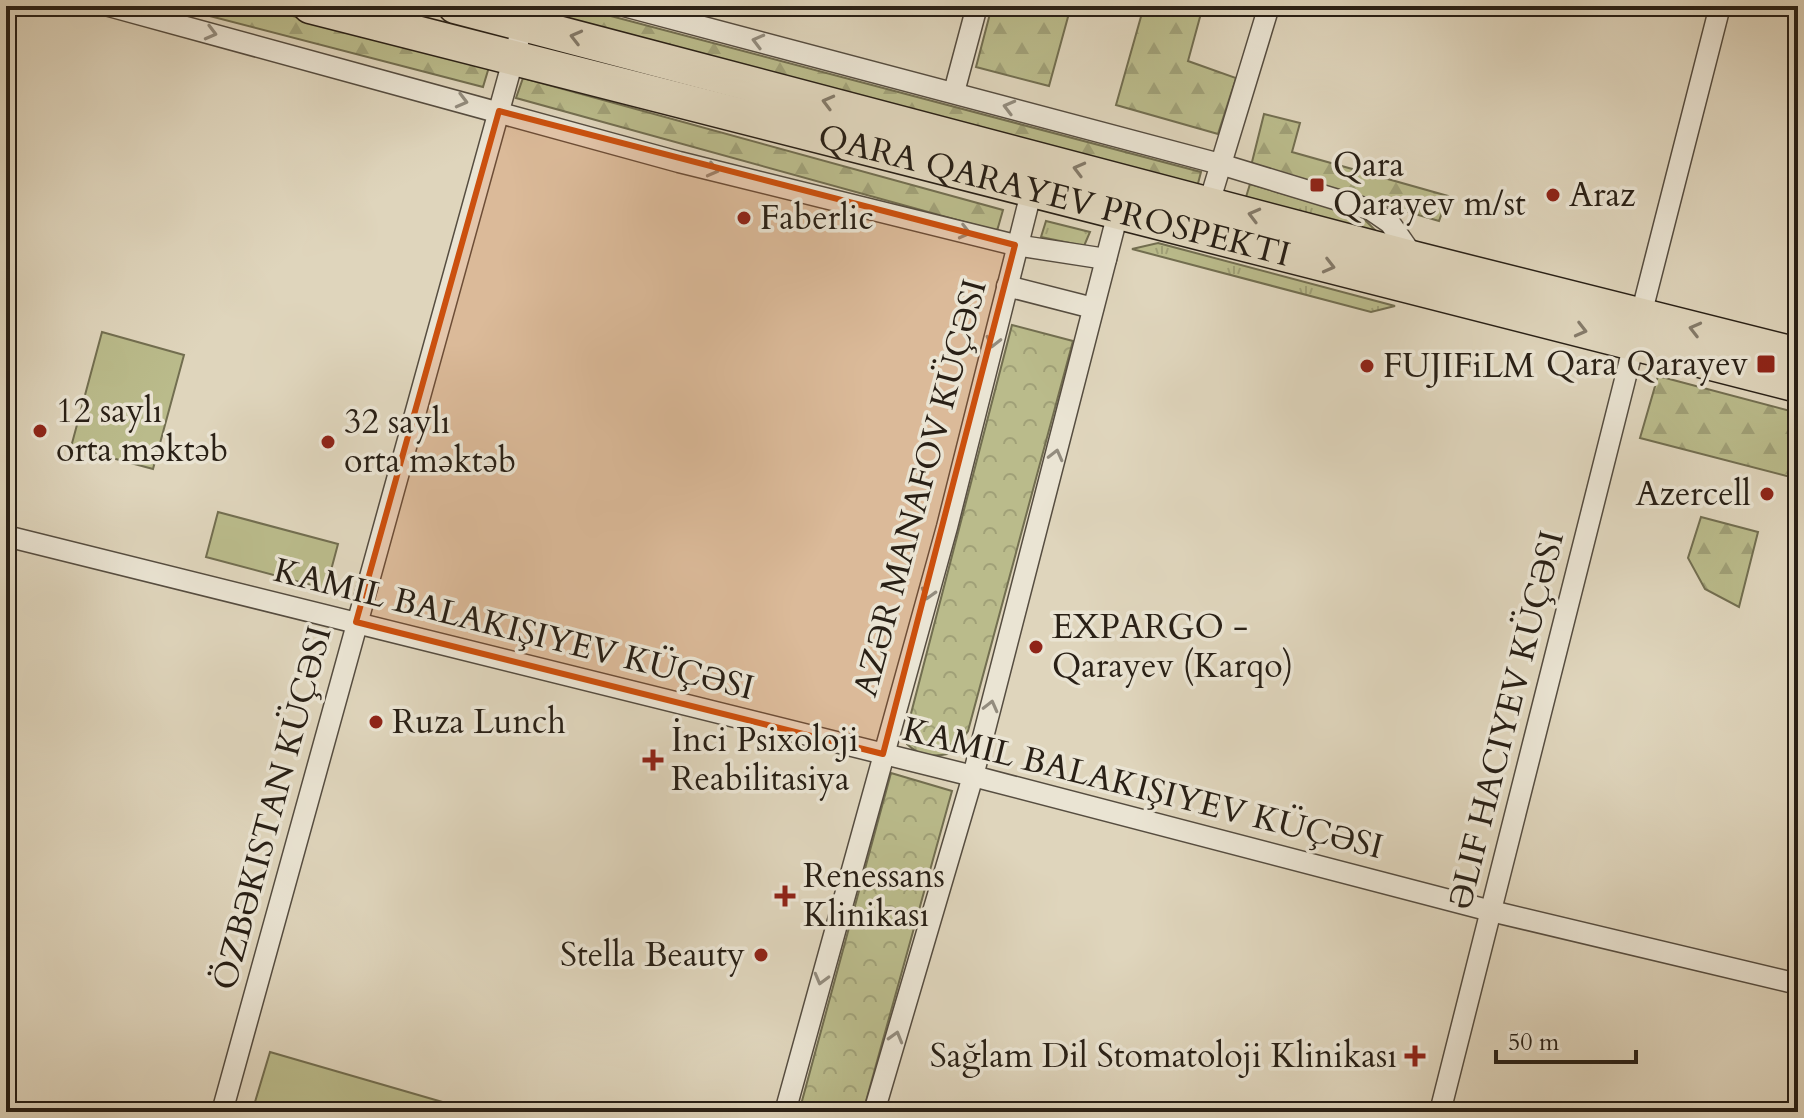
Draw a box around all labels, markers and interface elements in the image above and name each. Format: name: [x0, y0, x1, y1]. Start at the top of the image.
one-way arrow: [204, 24, 218, 41]
one-way arrow: [570, 30, 584, 47]
one-way arrow: [752, 33, 765, 50]
one-way arrow: [455, 92, 469, 109]
one-way arrow: [822, 95, 836, 111]
one-way arrow: [1003, 100, 1017, 117]
street label: QARA QARAYEV PROSPEKTI: [813, 113, 1295, 278]
place label: Qara Qarayev m/st: [1333, 142, 1526, 227]
one-way arrow: [705, 161, 719, 178]
one-way arrow: [1073, 161, 1087, 178]
place label: Araz: [1569, 172, 1635, 218]
marker: Qara Qarayev m/st: [1308, 176, 1326, 194]
marker: Araz: [1544, 186, 1562, 204]
place label: Faberlic: [760, 195, 874, 241]
one-way arrow: [1247, 208, 1261, 225]
marker: Faberlic: [735, 209, 753, 227]
one-way arrow: [958, 223, 972, 240]
one-way arrow: [1322, 257, 1336, 274]
street label: AZƏR MANAFOV KÜÇƏSI: [842, 274, 998, 702]
one-way arrow: [1574, 321, 1588, 338]
one-way arrow: [1689, 321, 1703, 338]
one-way arrow: [985, 334, 1002, 348]
place label: Qara Qarayev: [1546, 341, 1749, 387]
place label: FUJIFiLM: [1383, 343, 1535, 389]
marker: Qara Qarayev: [1755, 353, 1777, 375]
marker: FUJIFiLM: [1358, 357, 1376, 375]
place label: 12 saylı orta məktəb: [56, 388, 228, 473]
place label: 32 saylı orta məktəb: [344, 399, 516, 484]
marker: 12 saylı orta məktəb: [31, 422, 49, 440]
marker: 32 saylı orta məktəb: [319, 433, 337, 451]
one-way arrow: [1046, 448, 1063, 462]
place label: Azercell: [1636, 471, 1751, 517]
marker: Azercell: [1758, 485, 1776, 503]
street label: ƏLIF HACIYEV KÜÇƏSI: [1437, 526, 1575, 914]
street label: KAMIL BALAKIŞIYEV KÜÇƏSI: [269, 547, 759, 711]
one-way arrow: [921, 586, 937, 600]
place label: EXPARGO - Qarayev (Karqo): [1052, 604, 1293, 689]
street label: ÖZBƏKISTAN KÜÇƏSI: [201, 621, 343, 995]
marker: EXPARGO - Qarayev (Karqo): [1027, 638, 1045, 656]
place label: Ruza Lunch: [392, 699, 566, 745]
one-way arrow: [982, 700, 999, 714]
street label: KAMIL BALAKIŞIYEV KÜÇƏSI: [898, 706, 1388, 870]
marker: Ruza Lunch: [367, 713, 385, 731]
place label: İnci Psixoloji Reabilitasiya: [671, 717, 859, 802]
marker: İnci Psixoloji Reabilitasiya: [642, 749, 664, 771]
place label: Renessans Klinikası: [803, 853, 945, 938]
marker: Renessans Klinikası: [774, 885, 796, 907]
place label: Stella Beauty: [560, 932, 745, 978]
marker: Stella Beauty: [752, 946, 770, 964]
one-way arrow: [814, 972, 831, 986]
scale bar: [1496, 1014, 1636, 1064]
text: 50 m: [1508, 1026, 1560, 1059]
one-way arrow: [887, 1031, 903, 1044]
place label: Sağlam Dil Stomatoloji Klinikası: [930, 1033, 1397, 1079]
marker: Sağlam Dil Stomatoloji Klinikası: [1404, 1045, 1426, 1067]

